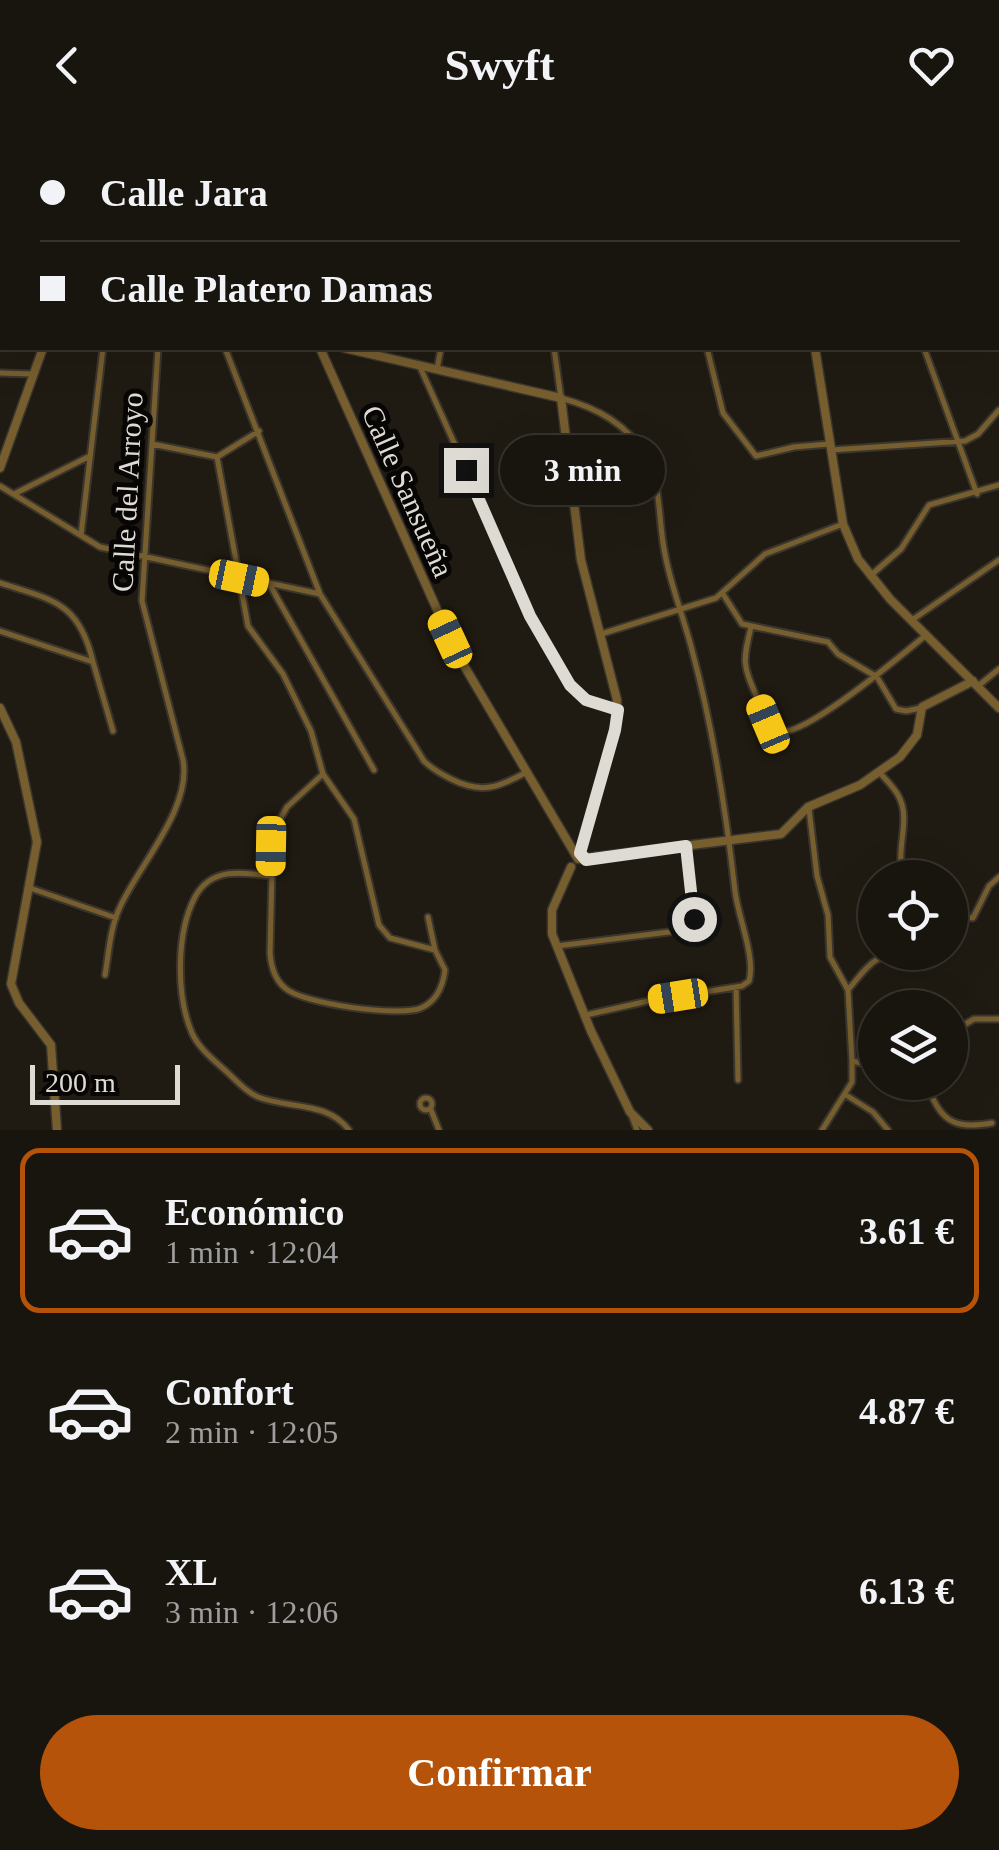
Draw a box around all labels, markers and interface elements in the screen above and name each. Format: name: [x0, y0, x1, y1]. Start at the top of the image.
icon: back: [40, 38, 95, 93]
icon: heart: [904, 38, 959, 93]
text: Swyft: [445, 40, 555, 90]
text: Calle Jara: [100, 172, 268, 214]
text: Calle Platero Damas: [100, 268, 433, 310]
street label: Calle del Arroyo: [105, 391, 149, 593]
street label: Calle Sansueña: [355, 400, 461, 582]
callout: 3 min: [501, 435, 666, 505]
route end: [444, 448, 489, 493]
text: 3 min: [544, 452, 621, 488]
car: [207, 557, 271, 599]
car: [424, 605, 476, 673]
car: [742, 691, 794, 757]
car: [255, 816, 287, 876]
map controls: [858, 860, 968, 1100]
button: locate: [858, 860, 968, 970]
route start: [672, 897, 717, 942]
car: [646, 976, 710, 1016]
button: layers: [858, 990, 968, 1100]
scale bar: [30, 1060, 180, 1104]
text: 200 m: [45, 1067, 116, 1098]
icon: car: [45, 1186, 135, 1276]
text: Económico: [165, 1191, 344, 1233]
text: 3.61 €: [859, 1210, 954, 1252]
text: 1 min · 12:04: [165, 1234, 338, 1270]
icon: car: [45, 1366, 135, 1456]
text: Confort: [165, 1371, 294, 1413]
text: 4.87 €: [859, 1390, 954, 1432]
text: 2 min · 12:05: [165, 1414, 338, 1450]
icon: car: [45, 1546, 135, 1636]
text: XL: [165, 1551, 218, 1593]
text: 6.13 €: [859, 1570, 954, 1612]
text: 3 min · 12:06: [165, 1594, 338, 1630]
button: Confirmar: [40, 1715, 959, 1830]

